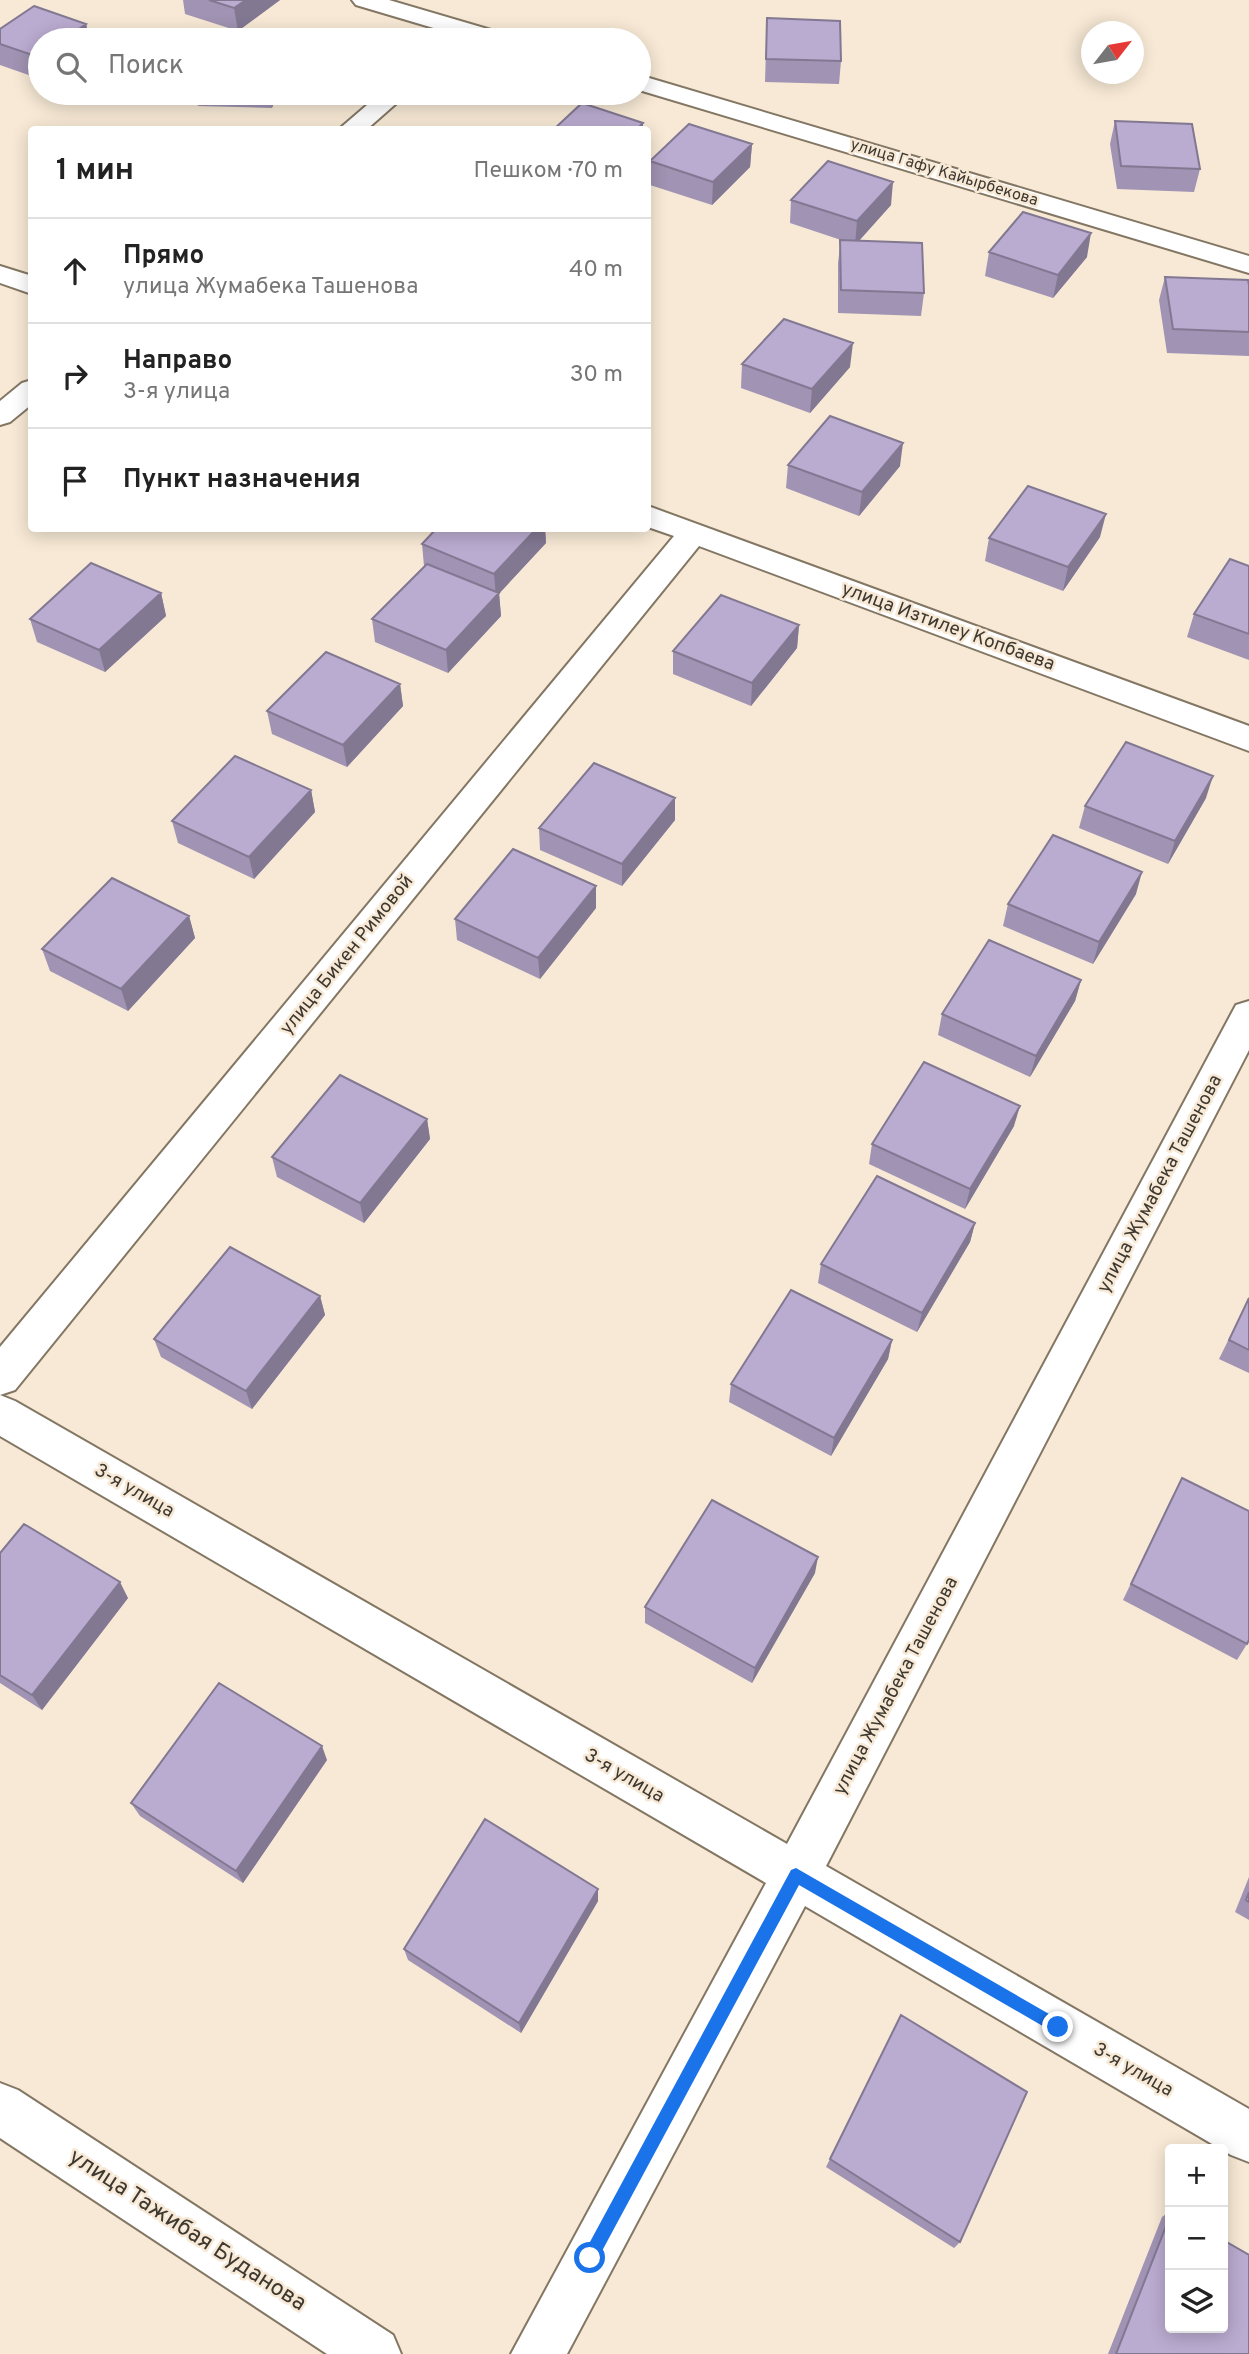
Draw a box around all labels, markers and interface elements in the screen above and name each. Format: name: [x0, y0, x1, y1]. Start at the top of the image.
north arrow: [1081, 21, 1144, 84]
search box: [28, 28, 651, 105]
icon: search: [52, 48, 90, 86]
text: Поиск: [108, 50, 184, 83]
street label: улица Гафу Кайырбекова: [848, 135, 1040, 211]
text: 1 мин: [56, 153, 134, 190]
text: Пешком · 70 m: [474, 157, 623, 186]
text: Прямо: [123, 240, 204, 273]
icon: ahead: [56, 252, 94, 290]
text: 40 m: [569, 256, 623, 285]
text: улица Жумабека Ташенова: [123, 273, 418, 302]
text: Направо: [123, 345, 232, 378]
icon: right: [56, 357, 94, 395]
text: 30 m: [570, 361, 623, 390]
text: 3-я улица: [123, 378, 230, 407]
icon: arrive: [56, 462, 94, 500]
text: Пункт назначения: [123, 464, 361, 497]
street label: улица Изтилеу Копбаева: [838, 577, 1058, 677]
street label: улица Бикен Римовой: [275, 870, 419, 1040]
street label: улица Жумабека Ташенова: [1092, 1071, 1228, 1297]
street label: 3-я улица: [90, 1458, 178, 1524]
street label: улица Жумабека Ташенова: [828, 1573, 964, 1799]
street label: 3-я улица: [580, 1743, 668, 1809]
route end: [1042, 2011, 1073, 2042]
street label: 3-я улица: [1089, 2037, 1177, 2103]
street label: улица Тажибая Буданова: [63, 2143, 311, 2319]
map controls: [1165, 2144, 1228, 2333]
button: +: [1165, 2144, 1228, 2207]
button: −: [1165, 2207, 1228, 2270]
route start: [574, 2242, 605, 2273]
button: layers: [1165, 2270, 1228, 2333]

